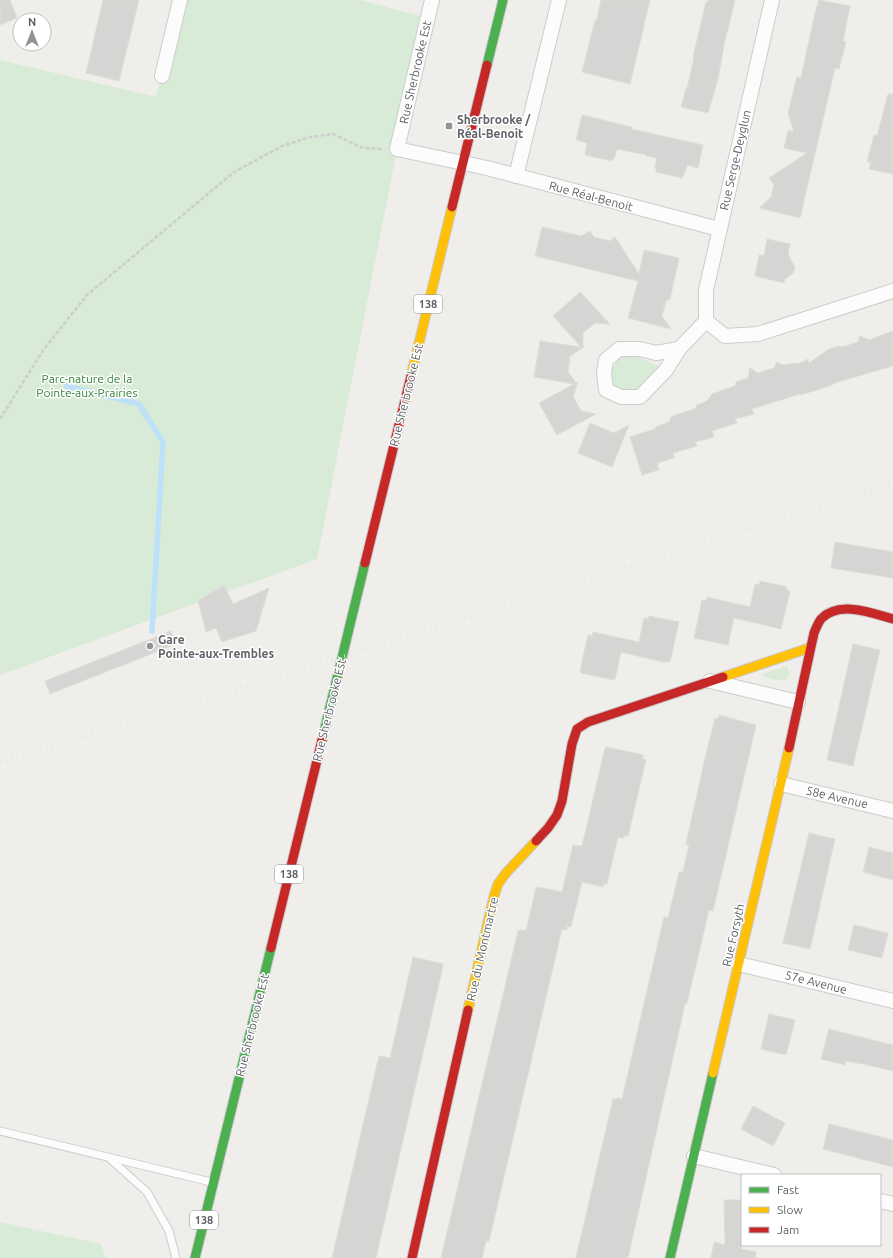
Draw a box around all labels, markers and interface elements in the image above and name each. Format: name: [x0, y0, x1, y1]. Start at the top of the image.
north arrow: [12, 12, 52, 52]
text: N: [28, 16, 36, 28]
street label: Rue Sherbrooke Est: [397, 19, 433, 125]
street label: Rue Serge-Deyglun: [717, 108, 753, 212]
place label: Sherbrooke / Réal-Benoit: [457, 113, 531, 140]
marker: Sherbrooke / Réal-Benoit: [444, 121, 454, 131]
street label: Rue Réal-Benoit: [548, 179, 635, 214]
road number: 138: [414, 295, 442, 313]
street label: Rue Sherbrooke Est: [387, 342, 425, 448]
park label: Parc-nature de la Pointe-aux-Prairies: [36, 372, 138, 399]
place label: Gare Pointe-aux-Trembles: [158, 633, 274, 660]
marker: Gare Pointe-aux-Trembles: [145, 641, 155, 651]
street label: Rue Sherbrooke Est: [310, 657, 348, 763]
street label: 58e Avenue: [805, 784, 869, 810]
road number: 138: [275, 865, 303, 883]
street label: Rue du Montmartre: [464, 896, 500, 1002]
street label: Rue Forsyth: [719, 902, 747, 968]
street label: 57e Avenue: [784, 968, 848, 996]
street label: Rue Sherbrooke Est: [233, 972, 271, 1078]
legend: [741, 1174, 881, 1246]
text: Fast: [777, 1183, 799, 1196]
text: Slow: [777, 1203, 803, 1216]
road number: 138: [190, 1211, 218, 1229]
text: Jam: [777, 1223, 799, 1236]

